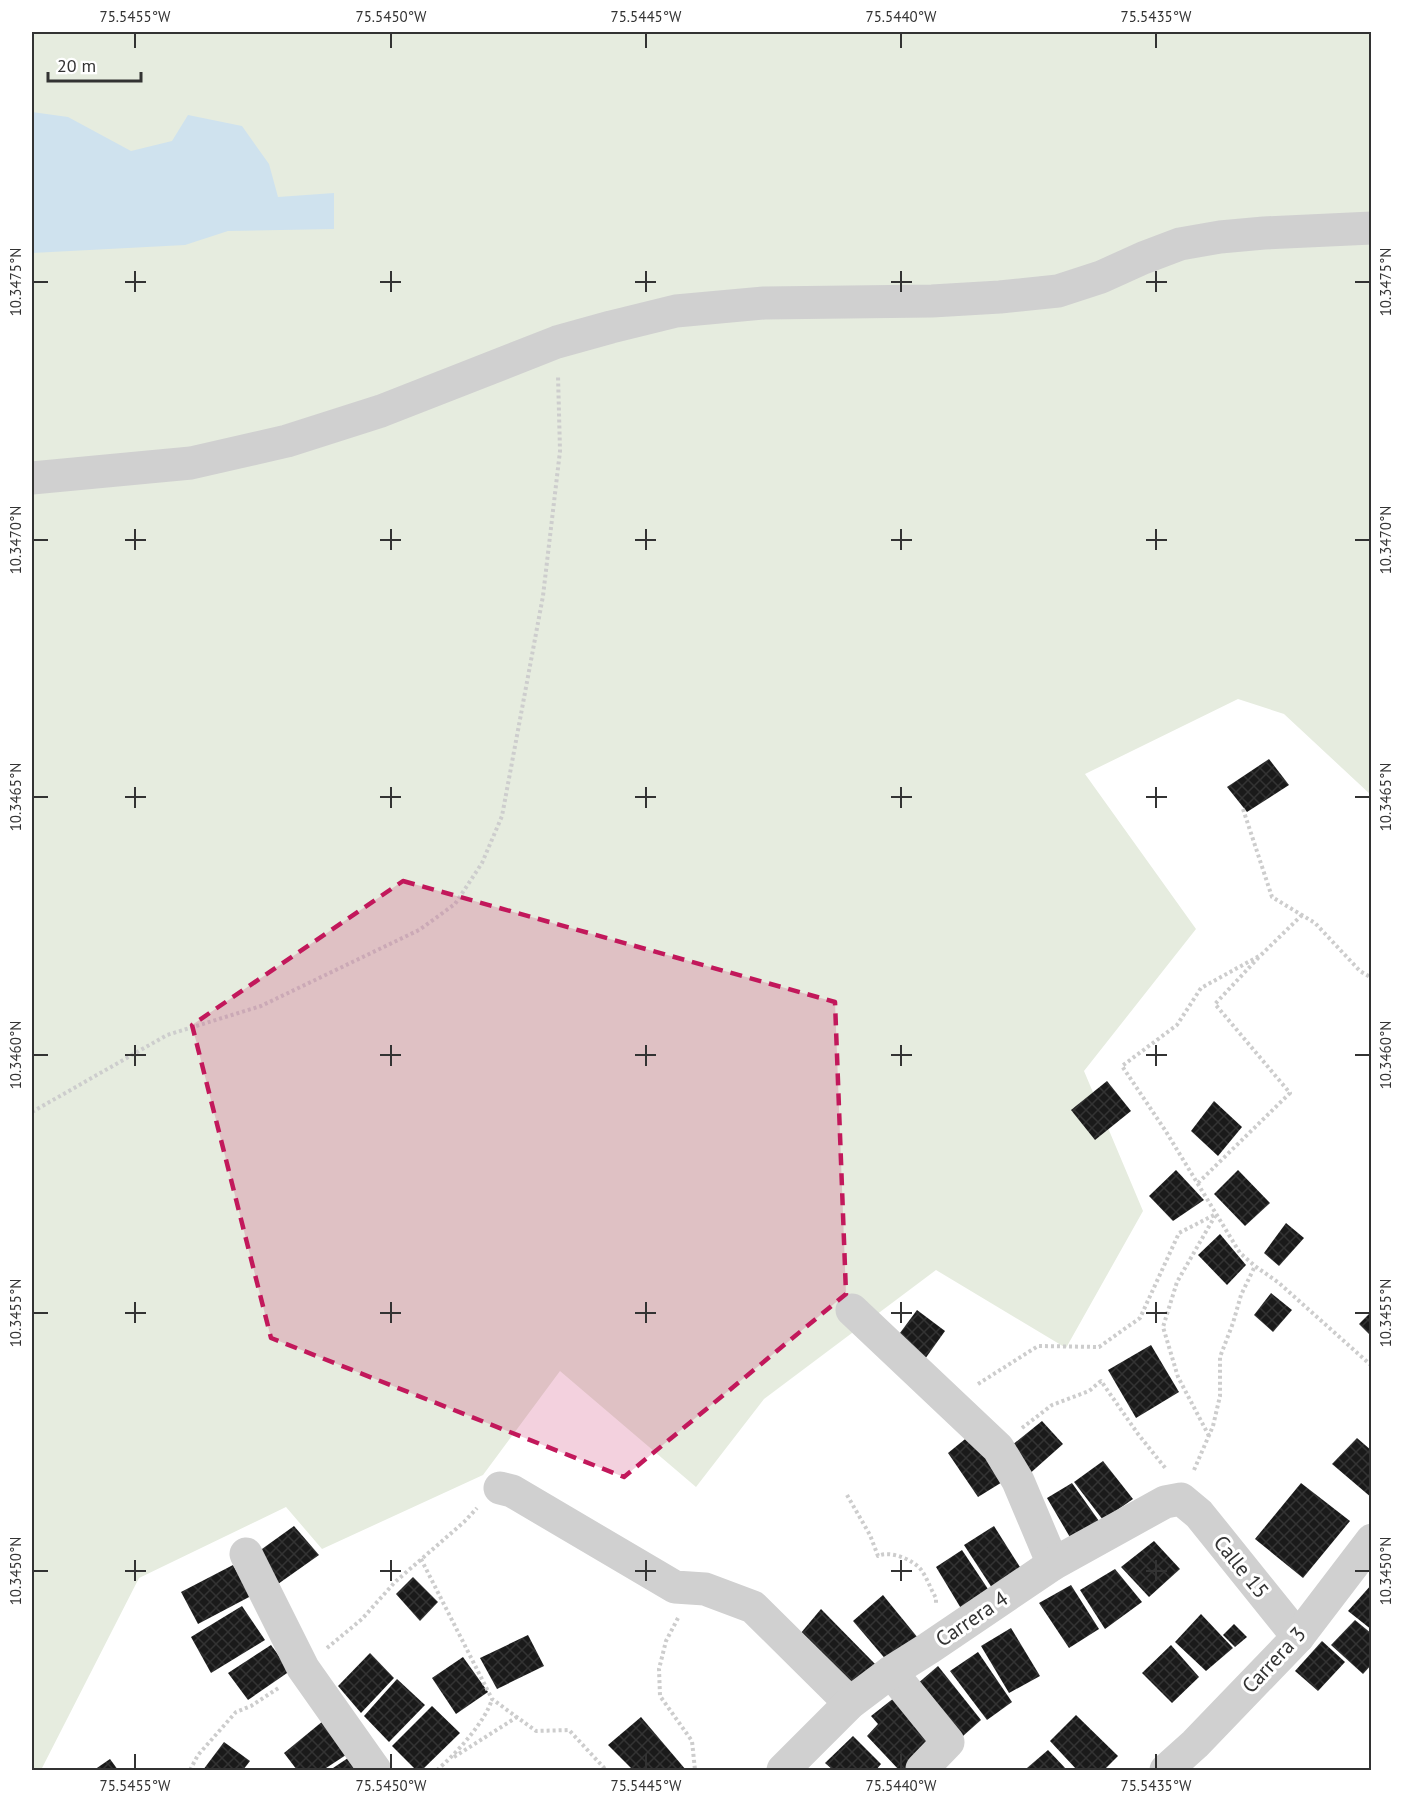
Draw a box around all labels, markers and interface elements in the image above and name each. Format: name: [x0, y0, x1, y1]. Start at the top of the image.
text: 75.5455°W: [99, 7, 171, 26]
text: 75.5450°W: [355, 7, 427, 26]
text: 75.5445°W: [610, 7, 682, 26]
text: 75.5440°W: [865, 7, 937, 26]
text: 75.5435°W: [1120, 7, 1192, 26]
scale bar: [48, 45, 141, 83]
text: 20 m: [57, 54, 96, 77]
text: 10.3475°N: [6, 248, 25, 316]
text: 10.3475°N: [1376, 248, 1395, 316]
text: 10.3470°N: [6, 506, 25, 574]
text: 10.3470°N: [1376, 506, 1395, 574]
text: 10.3465°N: [6, 763, 25, 831]
text: 10.3465°N: [1376, 763, 1395, 831]
text: 10.3460°N: [6, 1021, 25, 1089]
text: 10.3460°N: [1376, 1021, 1395, 1089]
text: 10.3455°N: [6, 1279, 25, 1347]
text: 10.3455°N: [1376, 1279, 1395, 1347]
street label: Calle 15: [1208, 1530, 1275, 1604]
text: 10.3450°N: [6, 1537, 25, 1605]
text: 10.3450°N: [1376, 1537, 1395, 1605]
street label: Carrera 4: [930, 1585, 1013, 1653]
street label: Carrera 3: [1236, 1621, 1311, 1699]
text: 75.5455°W: [99, 1776, 171, 1795]
text: 75.5450°W: [355, 1776, 427, 1795]
text: 75.5445°W: [610, 1776, 682, 1795]
text: 75.5440°W: [865, 1776, 937, 1795]
text: 75.5435°W: [1120, 1776, 1192, 1795]

